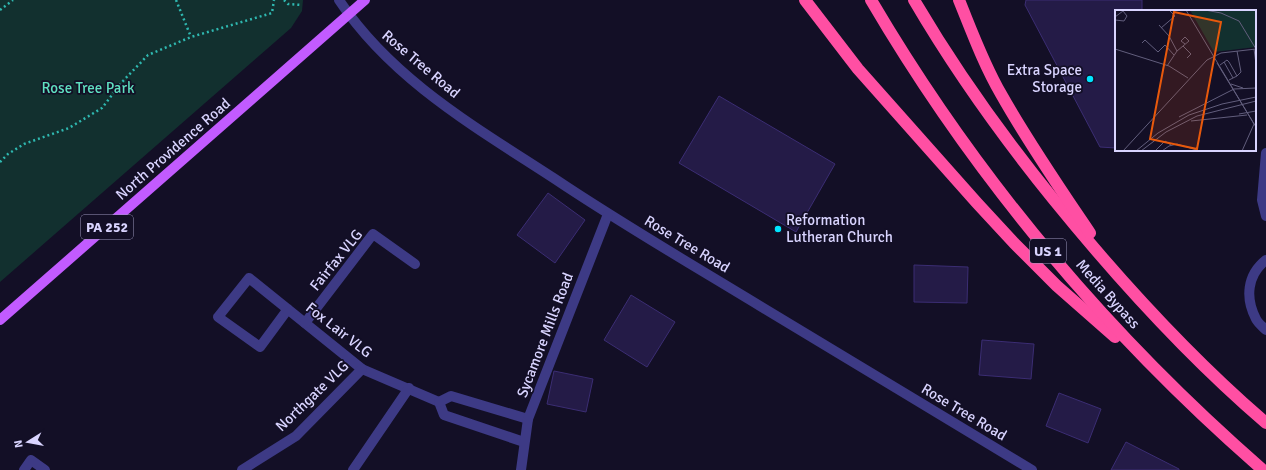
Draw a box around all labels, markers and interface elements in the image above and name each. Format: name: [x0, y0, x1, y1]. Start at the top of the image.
inset map: [1115, 10, 1256, 151]
street label: Rose Tree Road: [378, 26, 464, 102]
place label: Extra Space Storage: [1007, 61, 1082, 96]
marker: Extra Space Storage: [1085, 74, 1095, 84]
park label: Rose Tree Park: [41, 79, 135, 97]
street label: North Providence Road: [112, 94, 234, 204]
street label: Rose Tree Road: [641, 211, 733, 277]
place label: Reformation Lutheran Church: [786, 211, 893, 246]
road number: PA 252: [81, 215, 133, 239]
marker: Reformation Lutheran Church: [773, 224, 783, 234]
street label: Fairfax VLG: [306, 226, 366, 294]
road number: US 1: [1030, 239, 1066, 263]
street label: Media Bypass: [1072, 256, 1144, 333]
street label: Sycamore Mills Road: [513, 270, 577, 400]
street label: Fox Lair VLG: [302, 299, 376, 361]
street label: Northgate VLG: [272, 357, 352, 435]
street label: Rose Tree Road: [918, 379, 1010, 445]
north arrow: [8, 422, 48, 462]
text: N: [12, 439, 26, 449]

